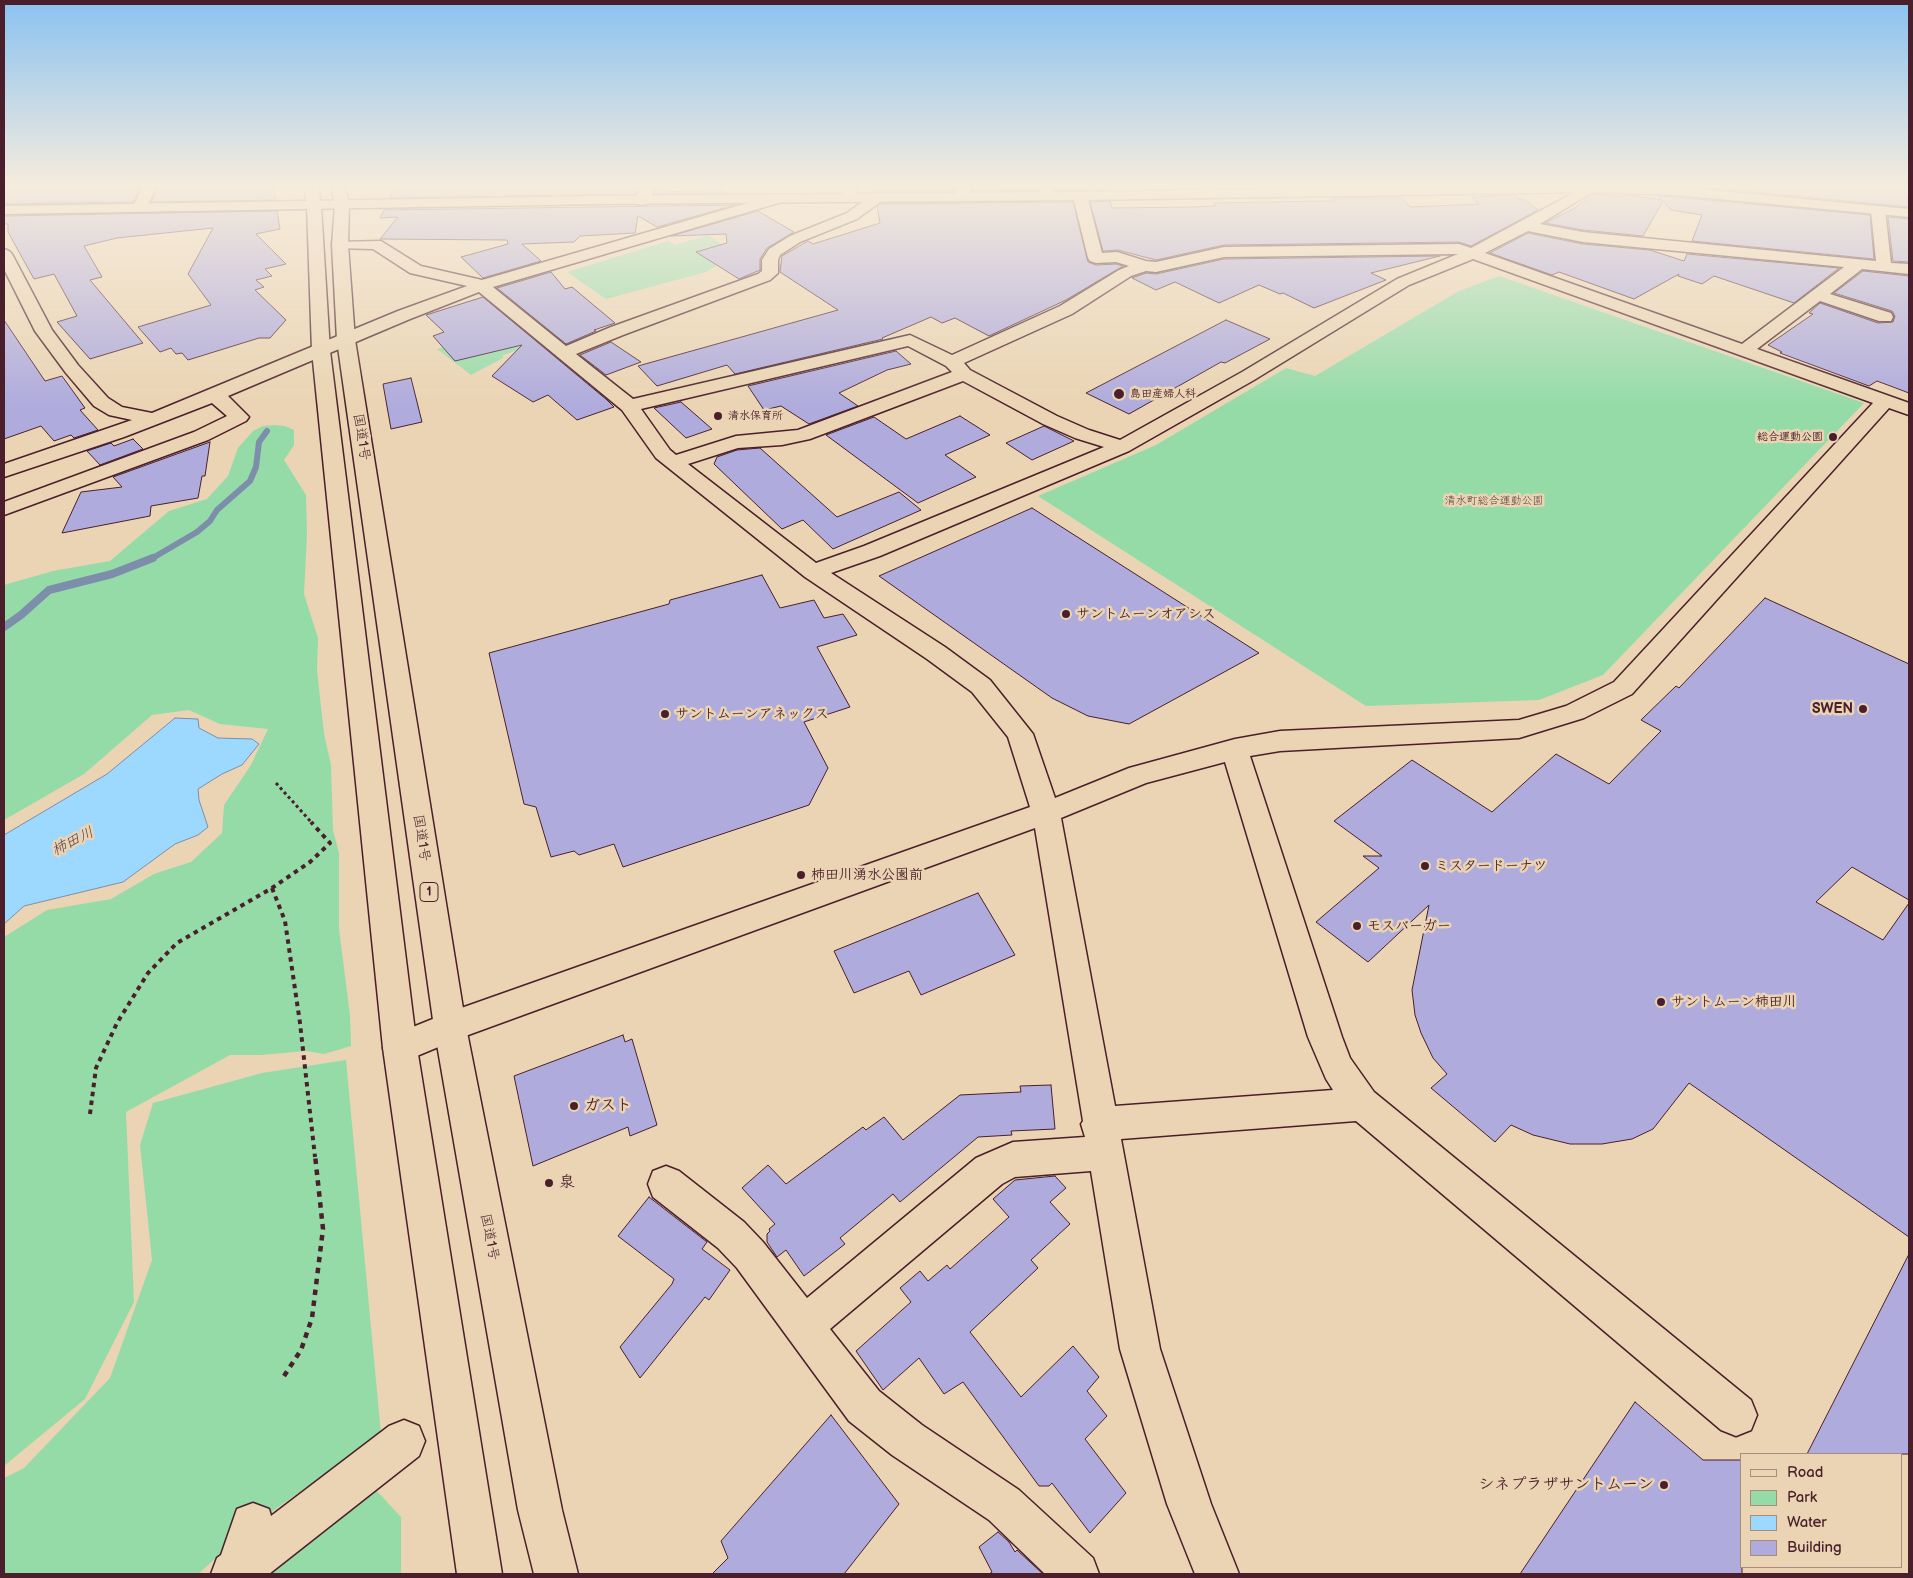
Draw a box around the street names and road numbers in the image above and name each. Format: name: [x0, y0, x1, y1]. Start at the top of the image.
street label: 国道1号: [349, 412, 373, 462]
street label: 国道1号: [409, 813, 433, 863]
road number: 1: [420, 882, 438, 902]
street label: 国道1号: [476, 1212, 502, 1262]

